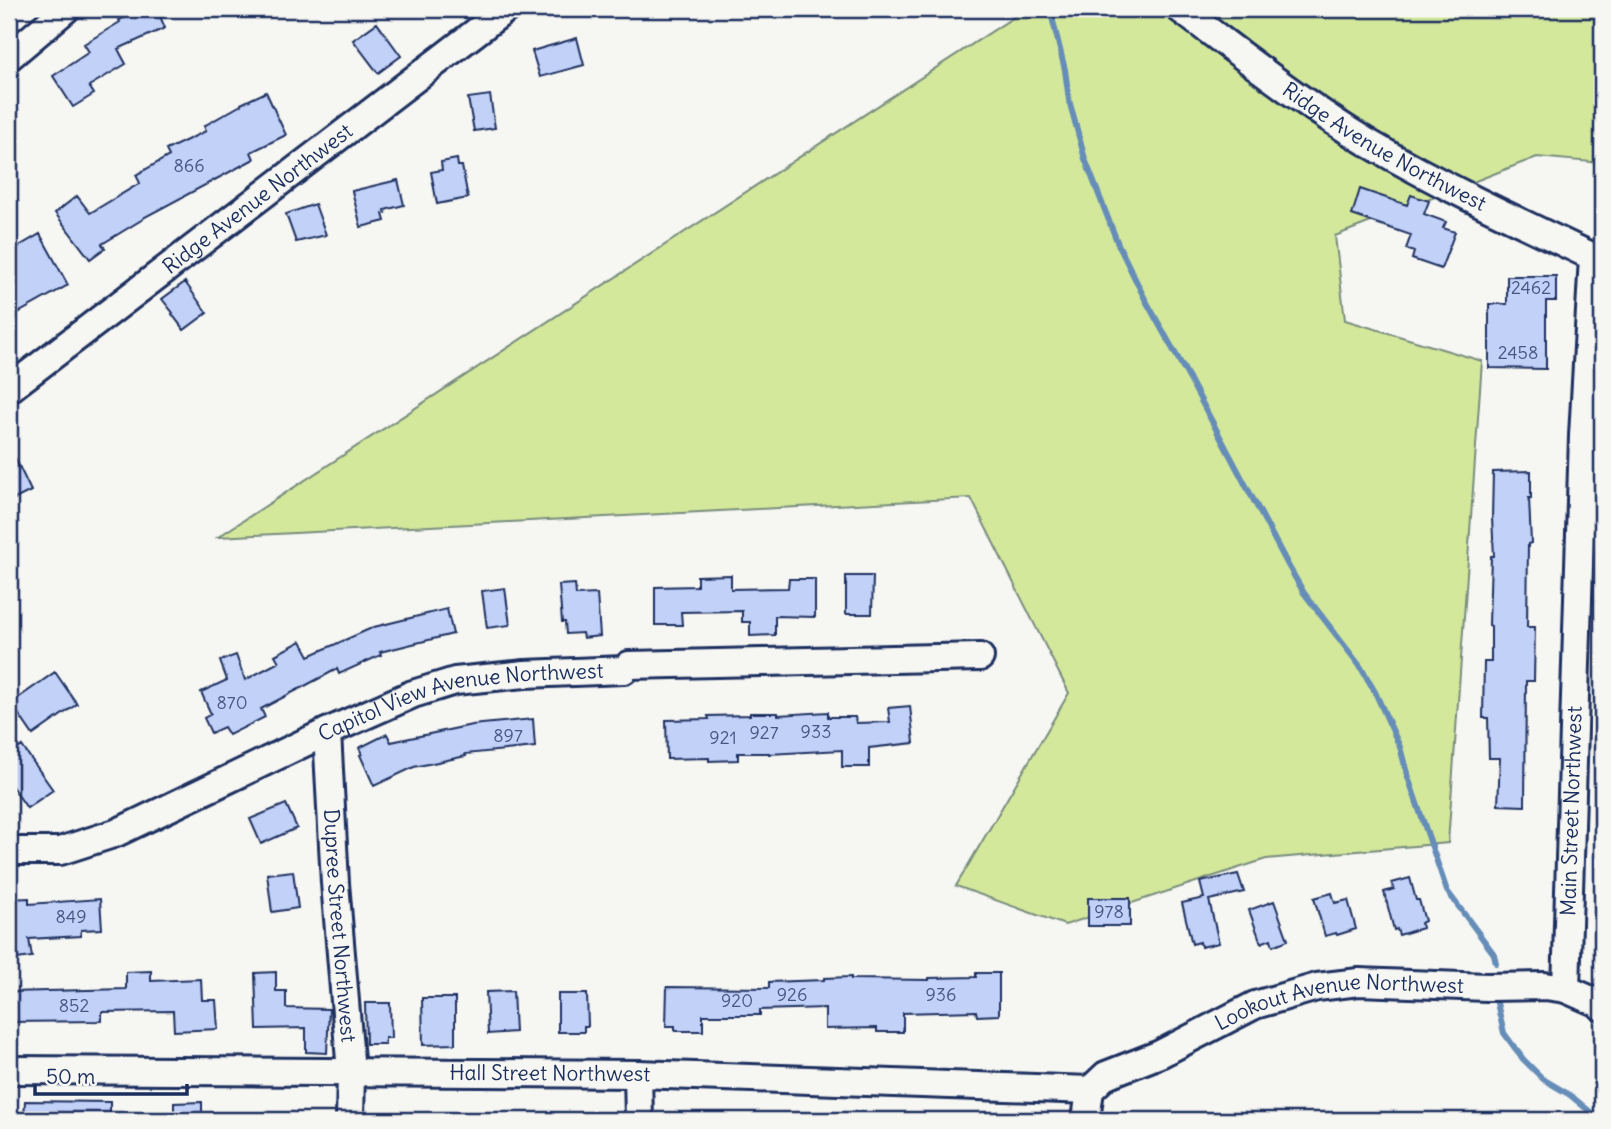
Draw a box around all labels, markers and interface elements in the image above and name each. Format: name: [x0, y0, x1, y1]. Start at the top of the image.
street label: Ridge Avenue Northwest: [1277, 76, 1491, 217]
street label: Ridge Avenue Northwest: [157, 117, 358, 280]
house number: 866: [173, 154, 205, 177]
house number: 2462: [1511, 276, 1551, 299]
house number: 2458: [1498, 341, 1538, 364]
street label: Capitol View Avenue Northwest: [313, 657, 604, 747]
house number: 870: [216, 691, 248, 714]
street label: Main Street Northwest: [1554, 706, 1588, 917]
house number: 933: [801, 720, 831, 743]
house number: 927: [749, 721, 779, 744]
house number: 897: [493, 724, 523, 747]
house number: 921: [709, 726, 737, 749]
street label: Dupree Street Northwest: [318, 808, 362, 1043]
house number: 978: [1094, 900, 1124, 923]
house number: 849: [55, 905, 87, 928]
street label: Lookout Avenue Northwest: [1210, 968, 1464, 1036]
house number: 926: [777, 983, 807, 1006]
house number: 936: [926, 983, 956, 1006]
house number: 920: [721, 989, 753, 1012]
house number: 852: [59, 994, 89, 1017]
scale bar: [35, 1052, 187, 1096]
street label: Hall Street Northwest: [449, 1059, 651, 1087]
text: 50 m: [46, 1063, 95, 1090]

